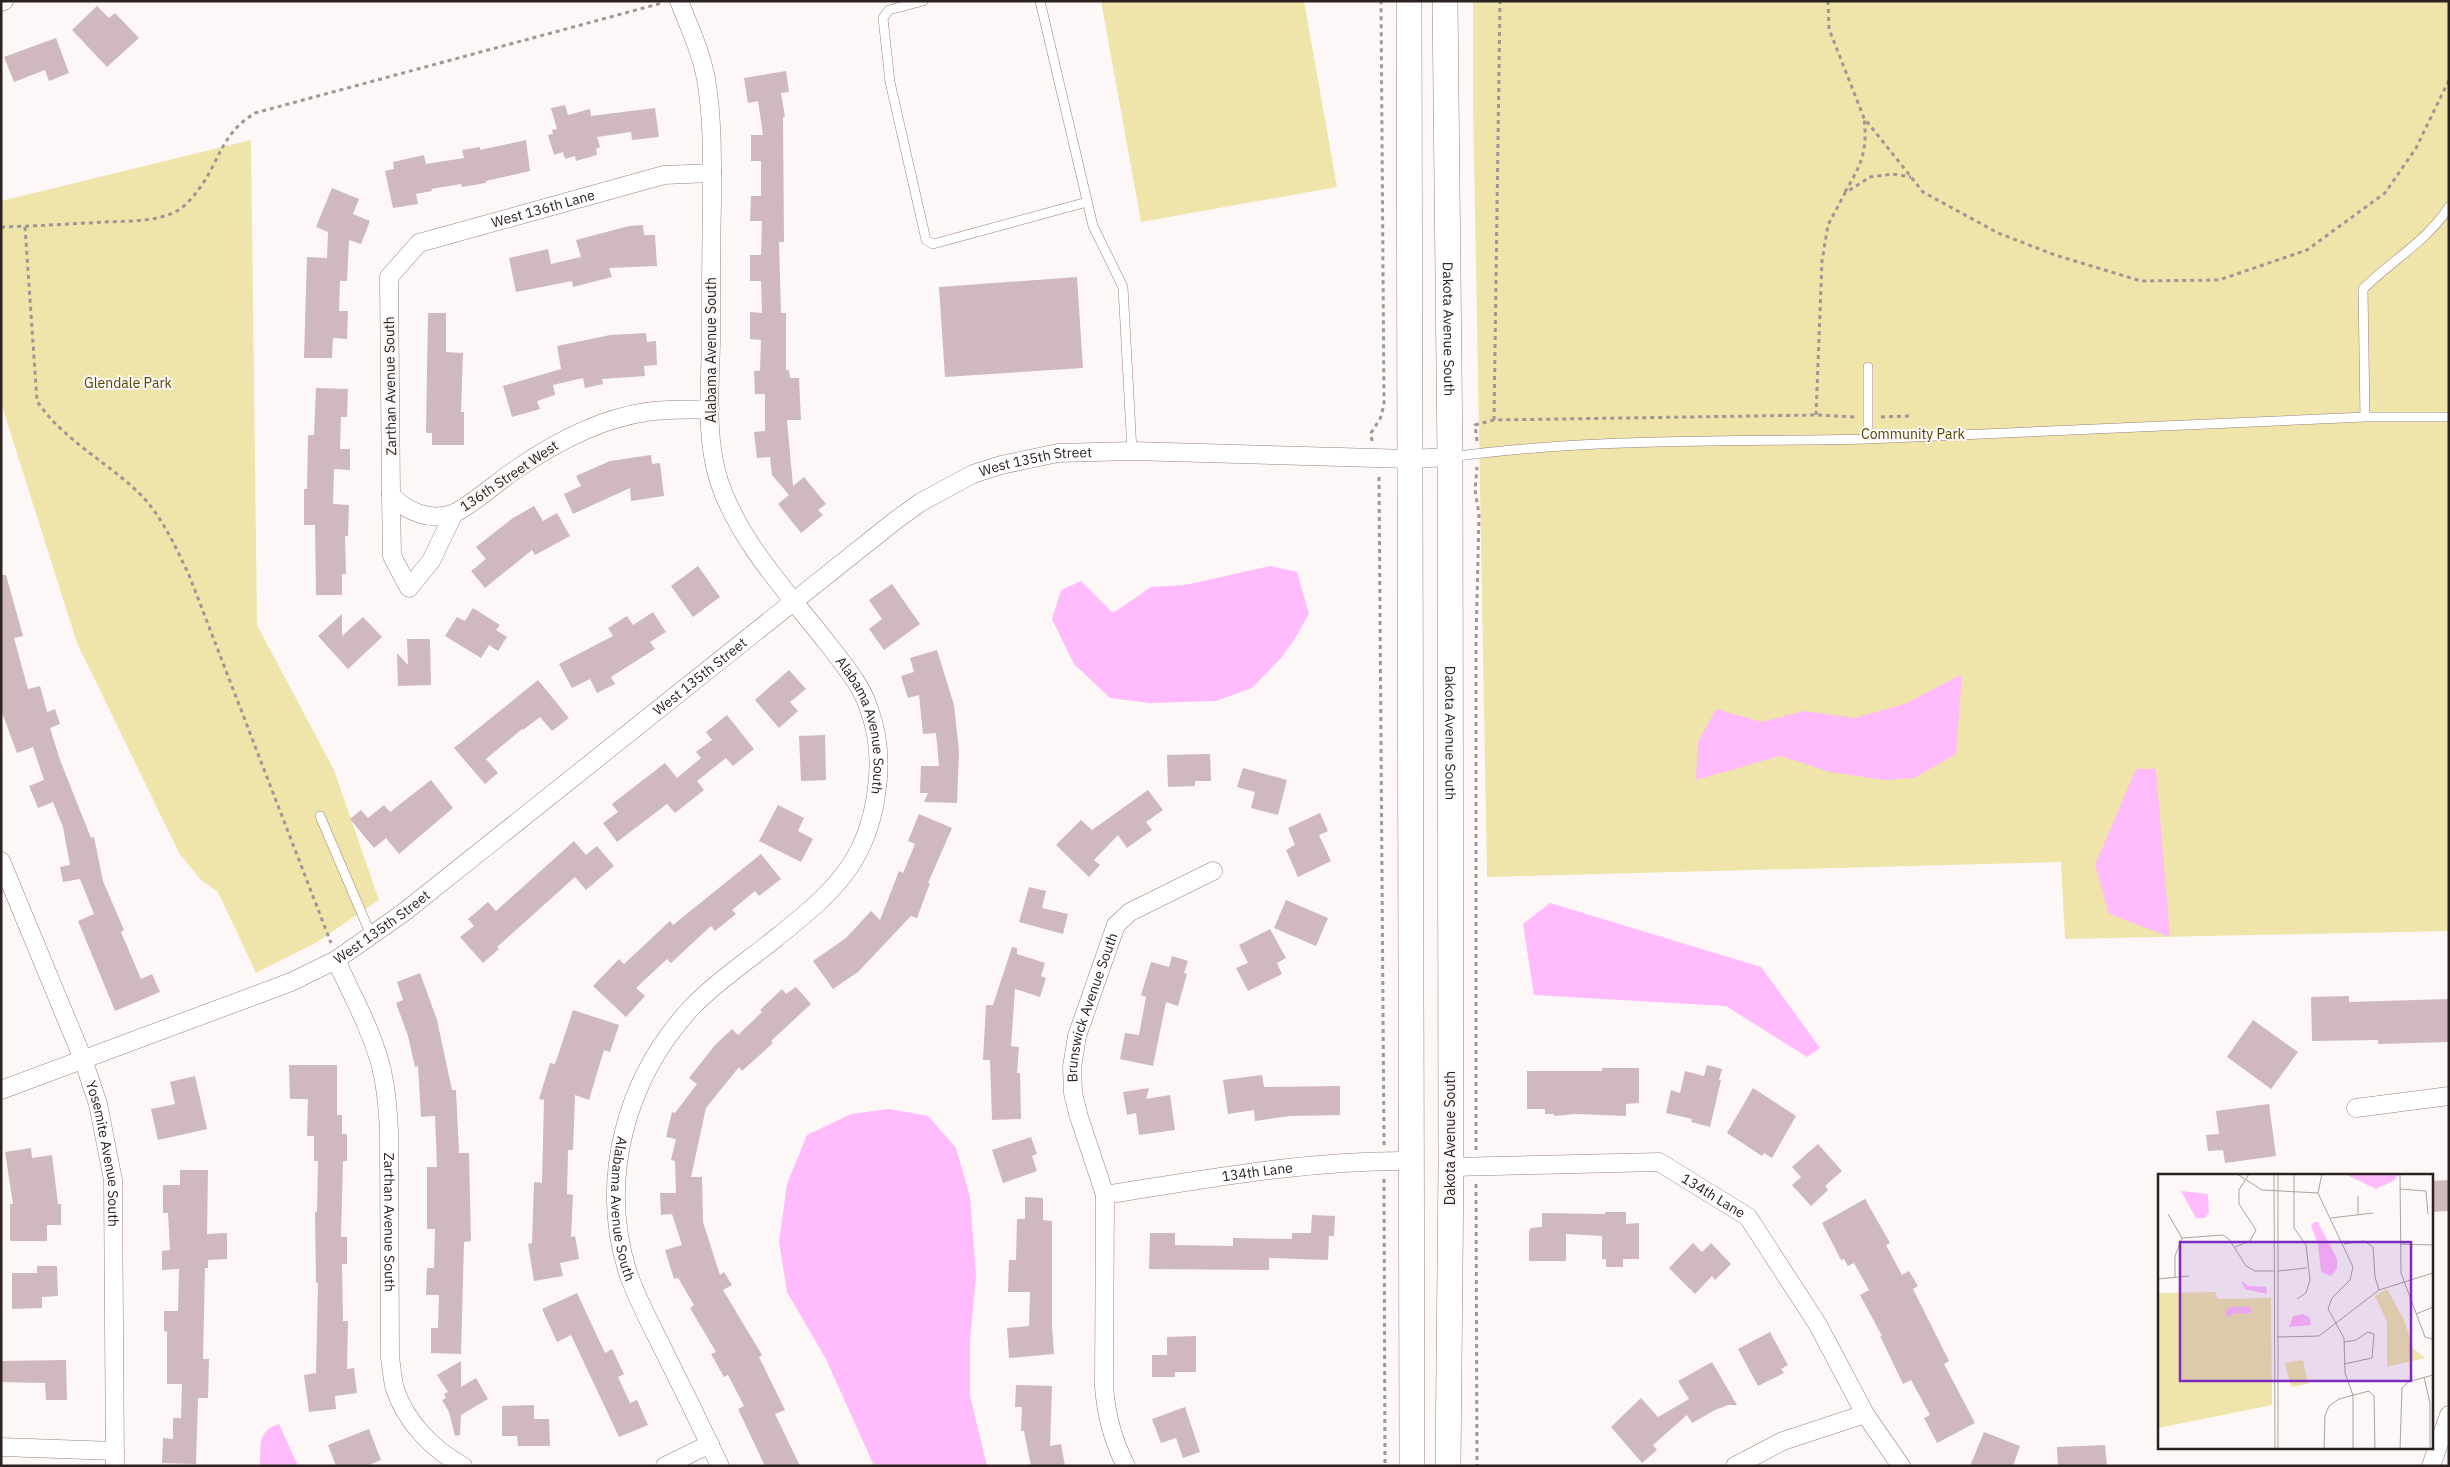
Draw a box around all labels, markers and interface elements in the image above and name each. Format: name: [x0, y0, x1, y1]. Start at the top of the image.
street label: West 136th Lane: [489, 186, 597, 232]
street label: Dakota Avenue South: [1439, 262, 1458, 396]
street label: Alabama Avenue South: [702, 277, 720, 423]
street label: Zarthan Avenue South: [380, 316, 400, 456]
park label: Glendale Park: [84, 374, 173, 392]
park label: Community Park: [1861, 425, 1966, 443]
street label: 136th Street West: [456, 436, 562, 516]
street label: West 135th Street: [977, 443, 1092, 480]
street label: West 135th Street: [649, 634, 750, 719]
street label: Alabama Avenue South: [832, 653, 888, 796]
street label: Dakota Avenue South: [1441, 666, 1459, 800]
street label: West 135th Street: [330, 886, 434, 968]
street label: Brunswick Avenue South: [1063, 930, 1122, 1083]
street label: Dakota Avenue South: [1441, 1071, 1459, 1205]
street label: Yosemite Avenue South: [82, 1078, 122, 1227]
street label: Alabama Avenue South: [607, 1135, 639, 1284]
street label: Zarthan Avenue South: [380, 1152, 399, 1292]
street label: 134th Lane: [1221, 1158, 1294, 1185]
street label: 134th Lane: [1678, 1169, 1749, 1222]
inset map: [2158, 1174, 2432, 1450]

